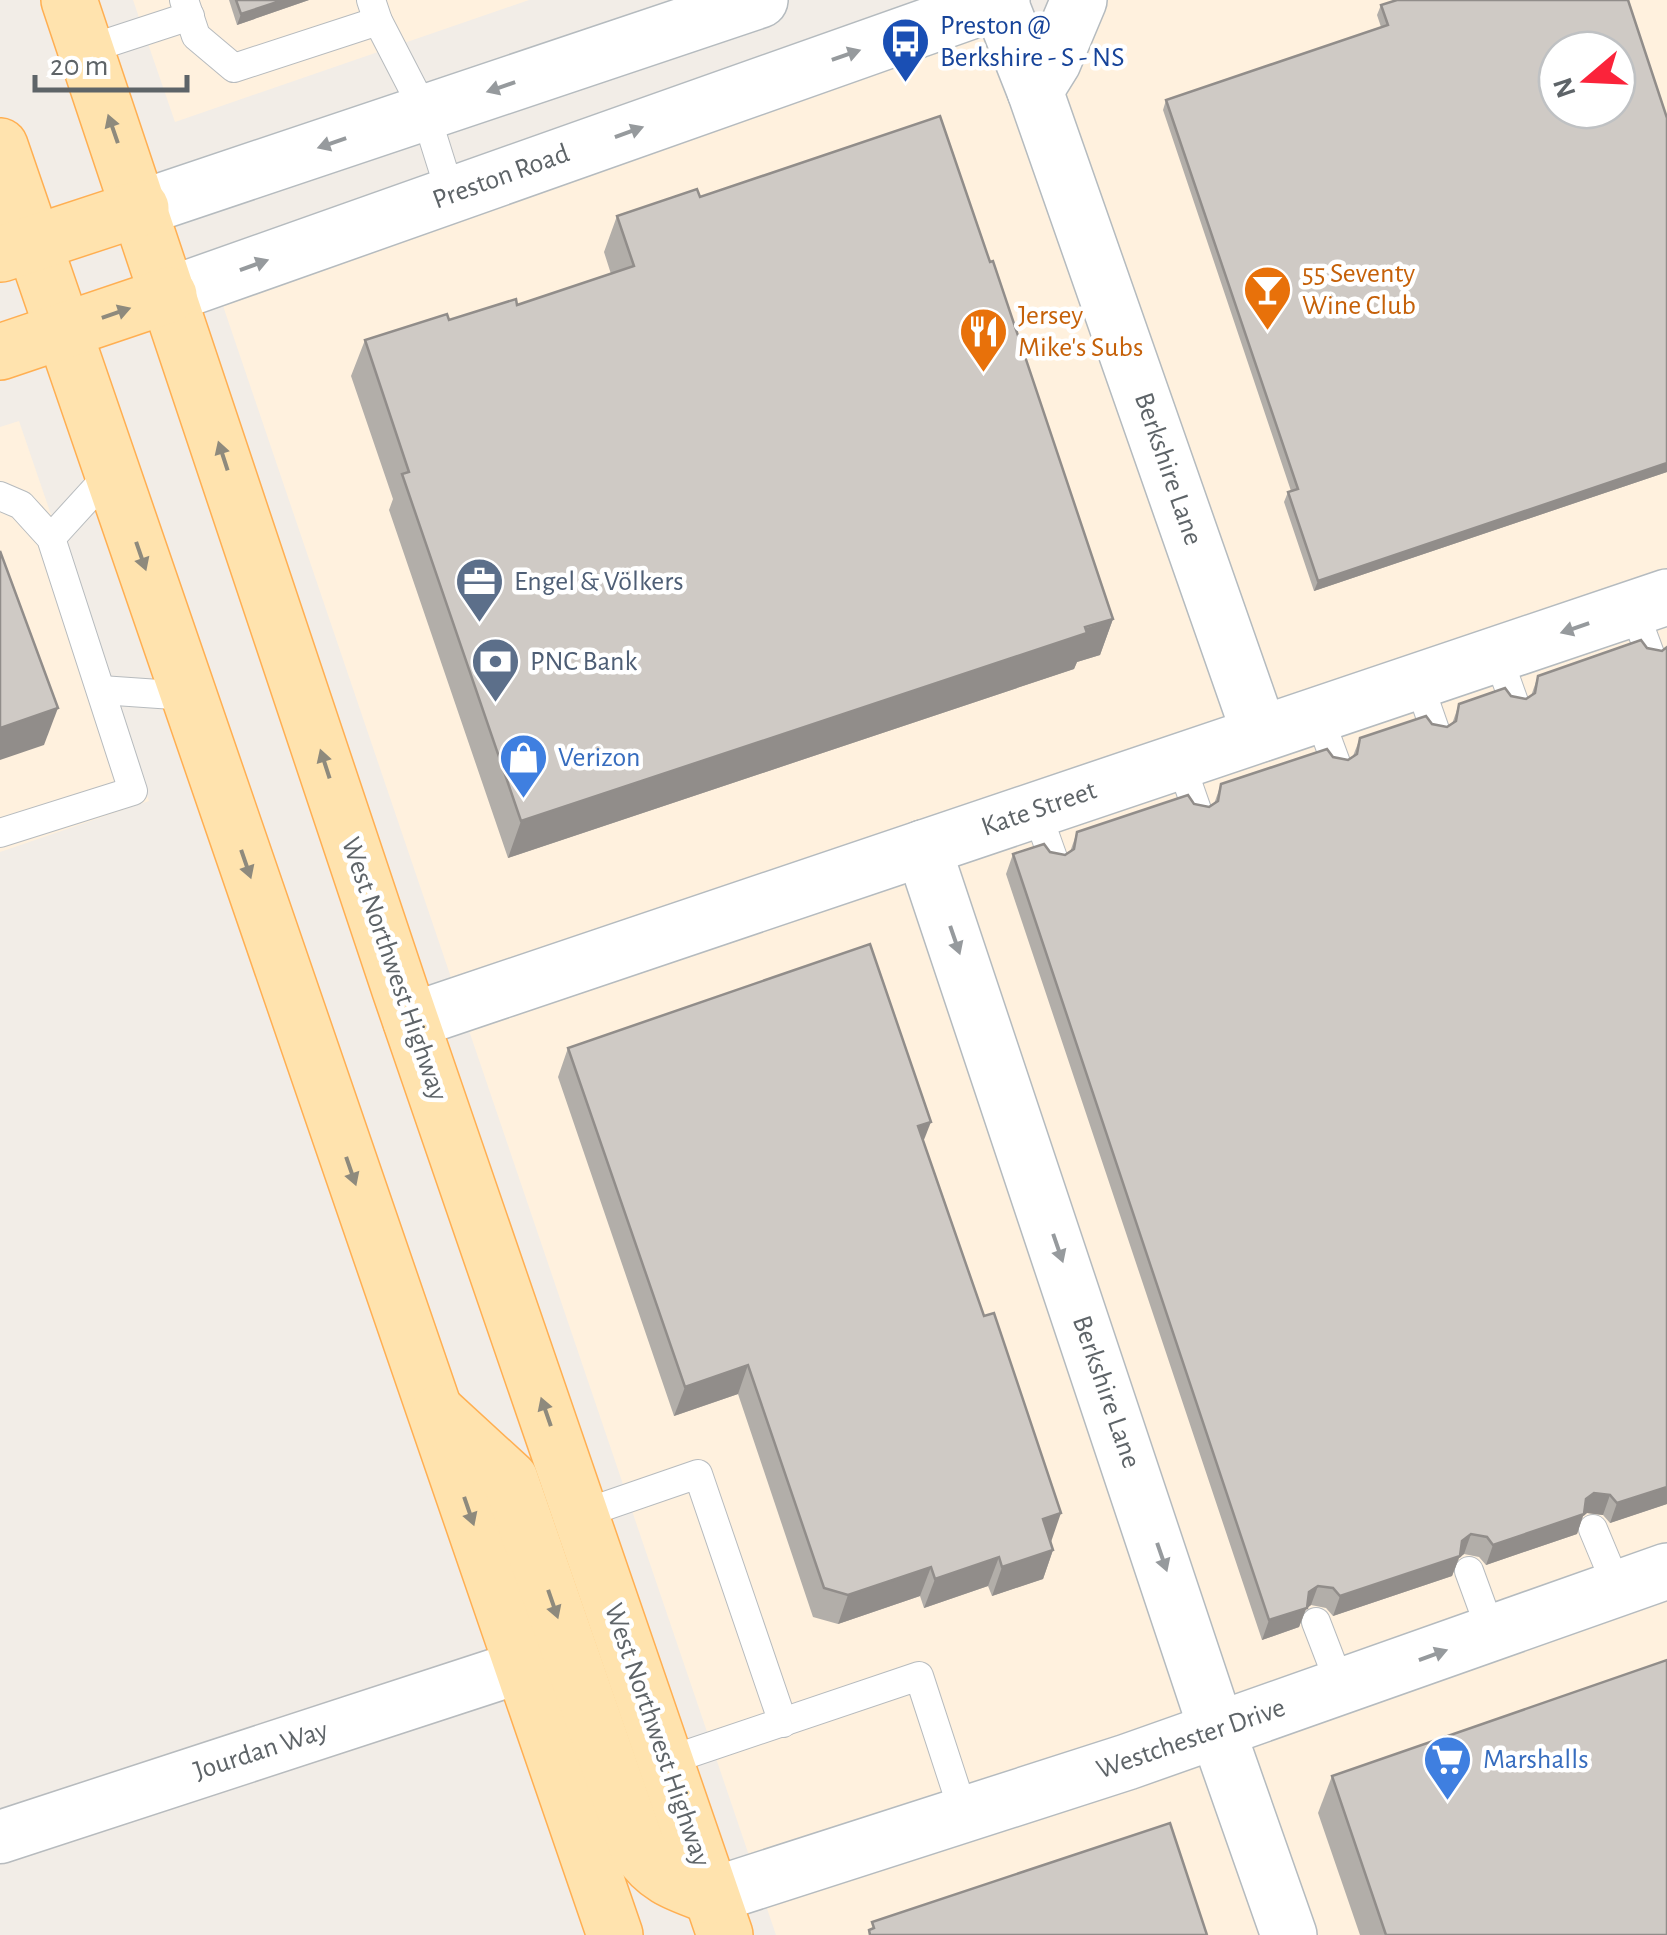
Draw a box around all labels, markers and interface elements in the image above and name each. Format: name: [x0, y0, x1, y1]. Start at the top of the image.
place label: Preston @ Berkshire - S - NS: [940, 12, 1124, 72]
bus stop icon: Preston @ Berkshire - S - NS: [879, 16, 931, 84]
scale bar: [35, 30, 188, 92]
north arrow: [1537, 30, 1637, 130]
one-way arrow: [832, 47, 862, 62]
text: 20 m: [50, 51, 108, 81]
text: N: [1549, 74, 1582, 101]
one-way arrow: [486, 80, 516, 95]
one-way arrow: [105, 113, 120, 143]
one-way arrow: [614, 123, 644, 138]
one-way arrow: [317, 137, 347, 152]
street label: Preston Road: [429, 139, 573, 215]
one-way arrow: [240, 257, 270, 272]
place label: 55 Seventy Wine Club: [1302, 260, 1416, 320]
bar icon: 55 Seventy Wine Club: [1241, 264, 1293, 332]
place label: Jersey Mike's Subs: [1018, 302, 1143, 362]
one-way arrow: [102, 305, 132, 320]
restaurant icon: Jersey Mike's Subs: [957, 306, 1009, 374]
street label: Berkshire Lane: [1129, 389, 1207, 549]
one-way arrow: [215, 440, 230, 471]
one-way arrow: [134, 542, 149, 572]
office icon: Engel & Völkers: [453, 556, 505, 624]
place label: Engel & Völkers: [514, 568, 684, 596]
one-way arrow: [1559, 621, 1589, 636]
bank icon: PNC Bank: [469, 636, 521, 704]
place label: PNC Bank: [530, 648, 638, 676]
shop icon: Verizon: [497, 732, 549, 800]
place label: Verizon: [558, 744, 640, 772]
one-way arrow: [317, 749, 332, 779]
street label: Kate Street: [978, 776, 1100, 842]
street label: West Northwest Highway: [336, 834, 452, 1104]
one-way arrow: [239, 849, 254, 879]
one-way arrow: [948, 926, 963, 956]
one-way arrow: [345, 1156, 360, 1186]
one-way arrow: [1052, 1234, 1067, 1264]
street label: Berkshire Lane: [1067, 1312, 1145, 1472]
one-way arrow: [537, 1397, 552, 1427]
one-way arrow: [462, 1497, 477, 1527]
one-way arrow: [1155, 1542, 1170, 1572]
one-way arrow: [546, 1590, 561, 1620]
street label: West Northwest Highway: [599, 1600, 715, 1870]
one-way arrow: [1418, 1646, 1448, 1661]
street label: Westchester Drive: [1093, 1694, 1289, 1784]
street label: Jourdan Way: [191, 1716, 332, 1786]
supermarket icon: Marshalls: [1422, 1734, 1474, 1802]
place label: Marshalls: [1483, 1746, 1589, 1774]

